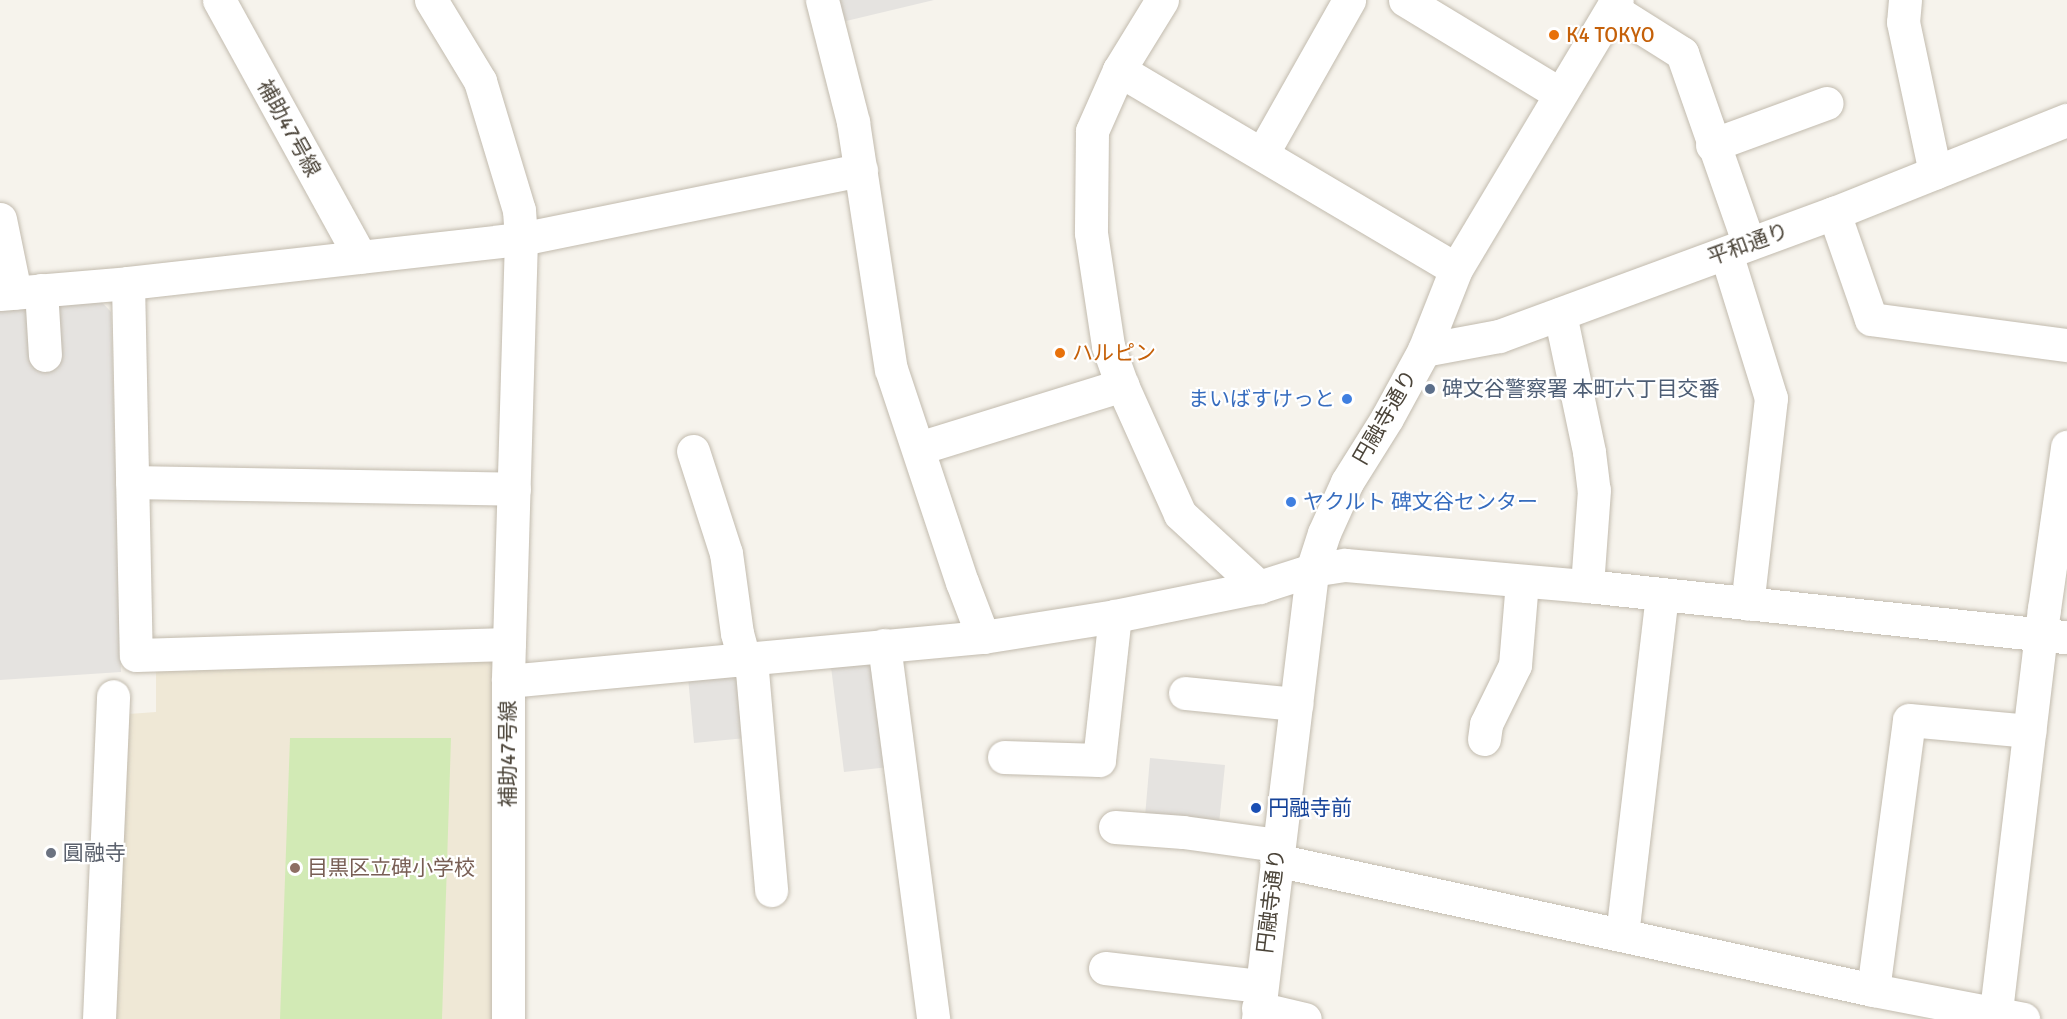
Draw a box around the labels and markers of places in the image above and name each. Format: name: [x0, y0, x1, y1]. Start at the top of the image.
place label: K4 TOKYO: [1566, 22, 1655, 48]
marker: K4 TOKYO: [1547, 28, 1561, 42]
place label: ハルピン: [1072, 340, 1156, 366]
marker: ハルピン: [1053, 346, 1067, 360]
place label: 碑文谷警察署 本町六丁目交番: [1442, 376, 1720, 402]
marker: 碑文谷警察署 本町六丁目交番: [1423, 382, 1437, 396]
place label: まいばすけっと: [1188, 386, 1335, 412]
marker: まいばすけっと: [1340, 392, 1354, 406]
place label: ヤクルト 碑文谷センター: [1303, 489, 1539, 515]
marker: ヤクルト 碑文谷センター: [1284, 495, 1298, 509]
place label: 円融寺前: [1268, 795, 1352, 821]
marker: 円融寺前: [1249, 801, 1263, 815]
place label: 圓融寺: [63, 840, 126, 866]
marker: 圓融寺: [44, 846, 58, 860]
place label: 目黒区立碑小学校: [307, 855, 475, 881]
marker: 目黒区立碑小学校: [288, 861, 302, 875]

